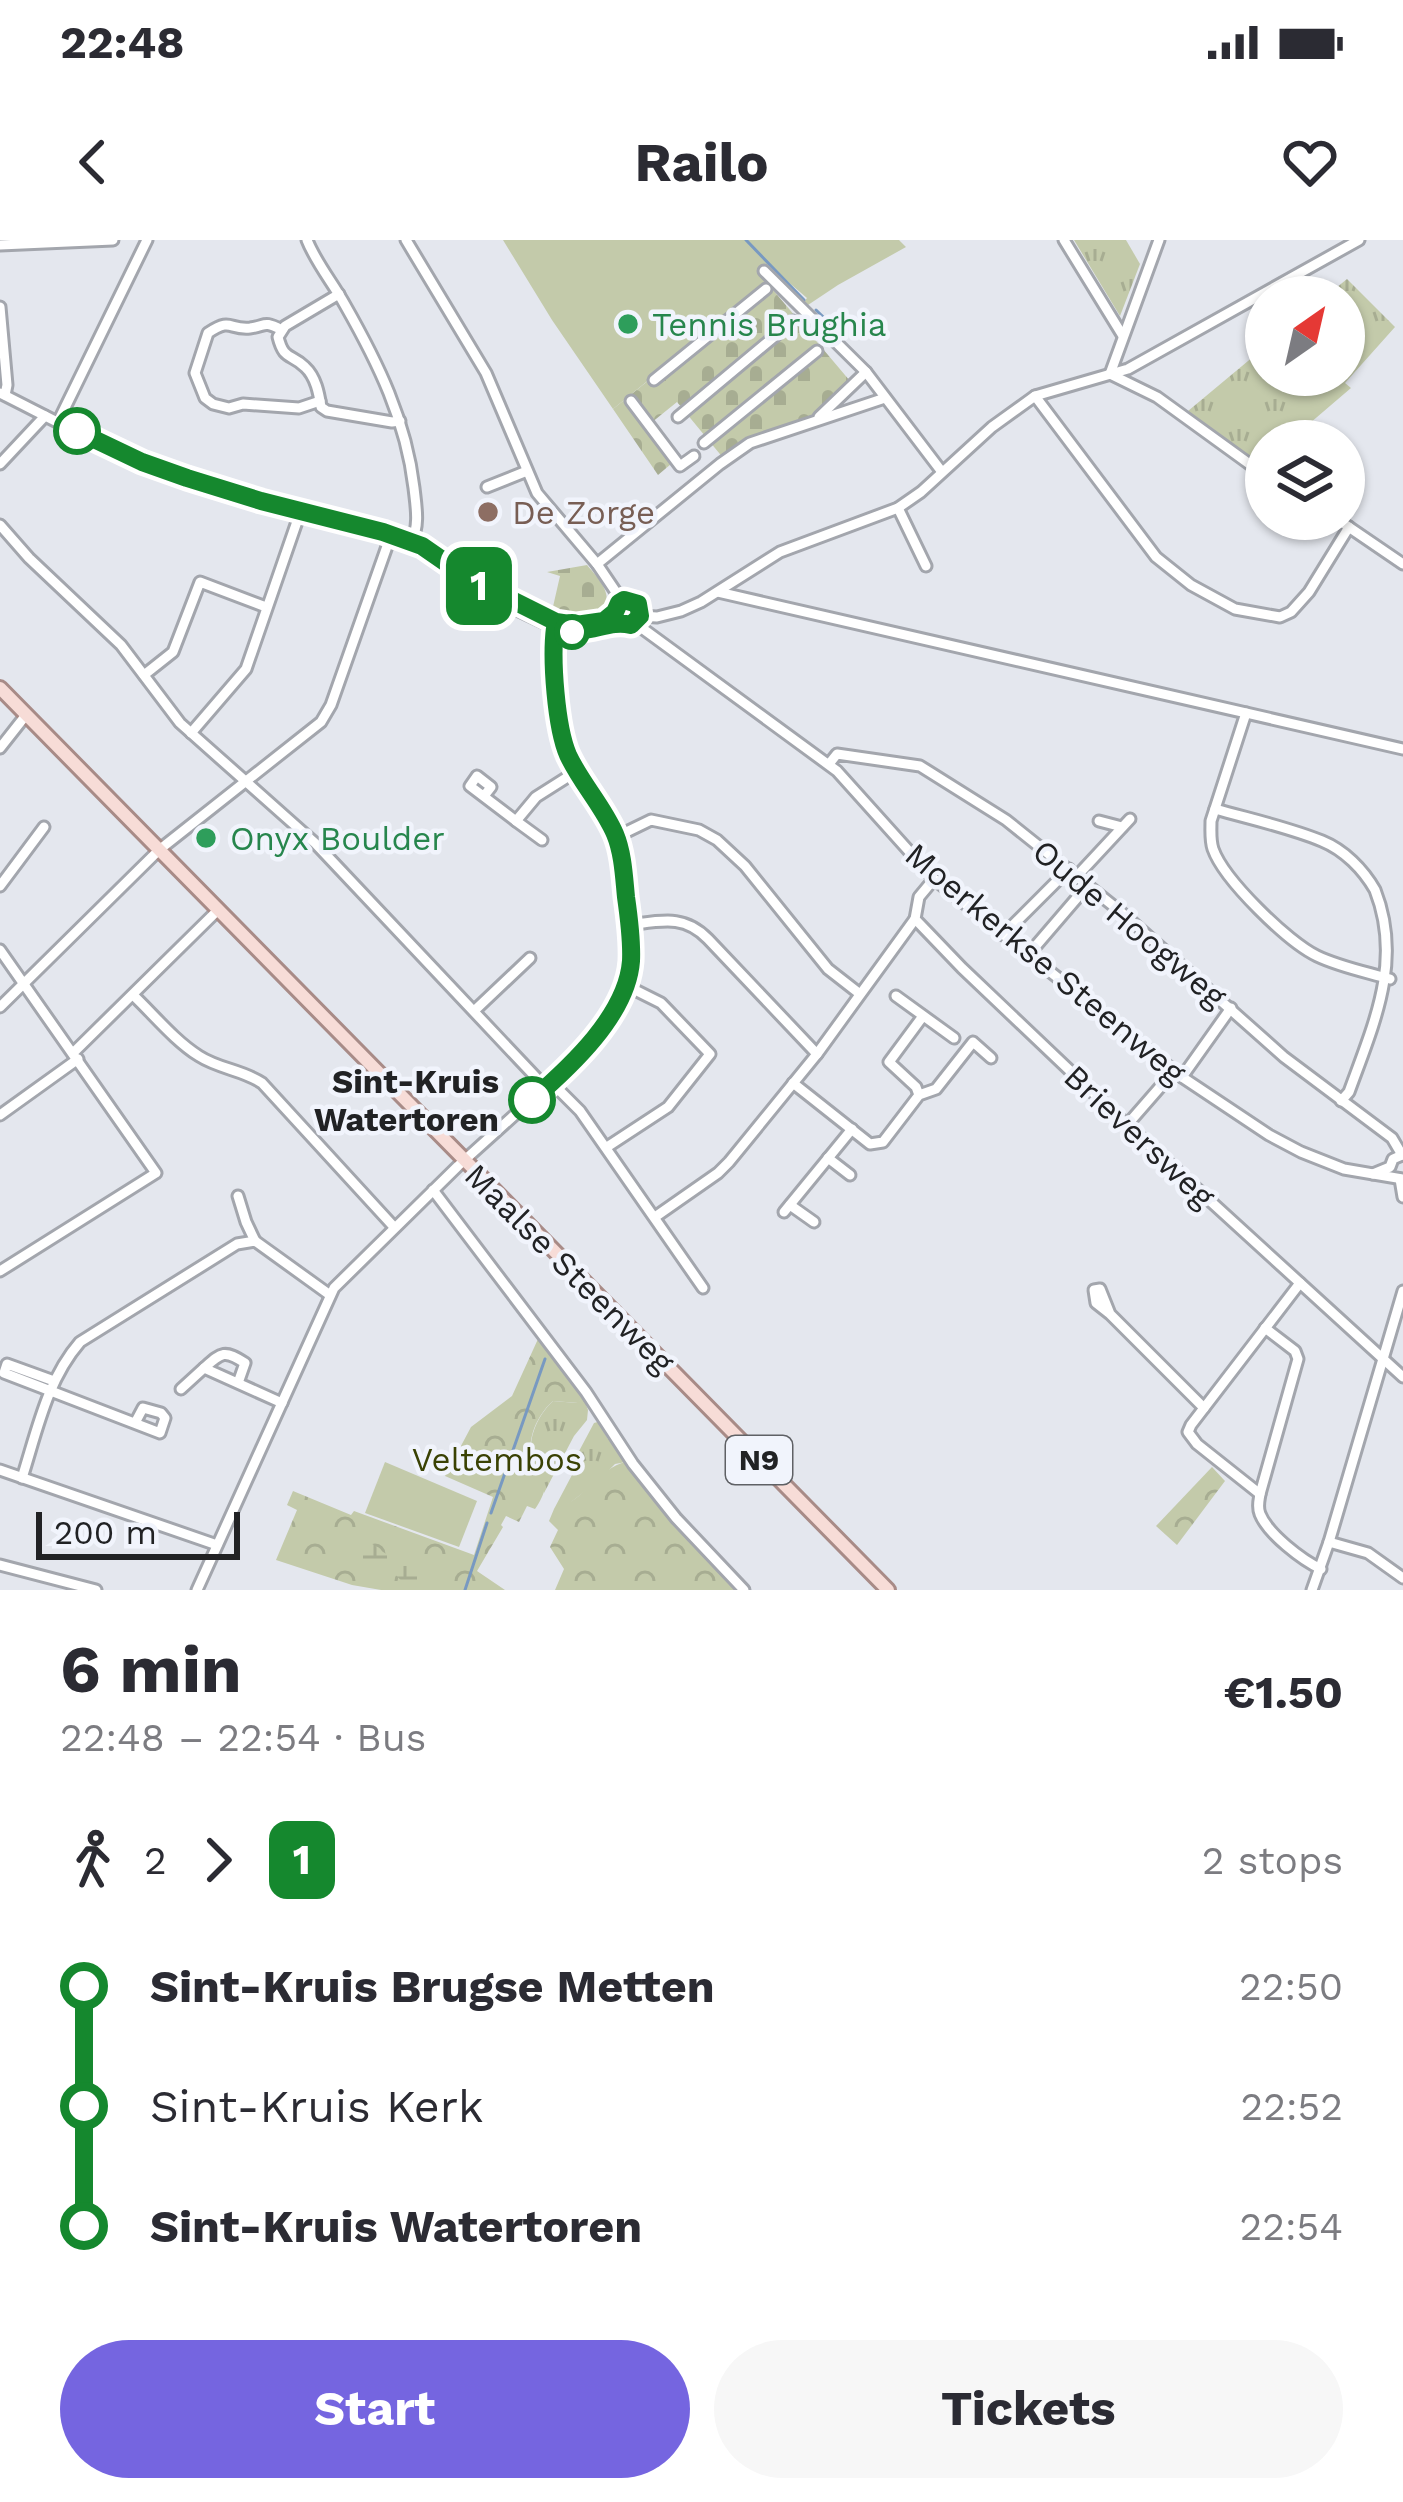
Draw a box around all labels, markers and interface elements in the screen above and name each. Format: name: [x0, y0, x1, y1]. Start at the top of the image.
text: 22:48: [60, 16, 185, 69]
icon: back: [60, 129, 126, 195]
icon: heart: [1277, 129, 1343, 195]
text: Railo: [634, 131, 769, 194]
north arrow: [1245, 276, 1365, 396]
map controls: [1245, 276, 1365, 540]
place label: Tennis Brughia: [652, 305, 886, 344]
marker: Tennis Brughia: [615, 311, 641, 337]
unlabelled marker: [55, 409, 99, 453]
button: layers: [1245, 420, 1365, 540]
place label: De Zorge: [512, 493, 655, 532]
marker: De Zorge: [475, 499, 501, 525]
line badge: 1: [440, 547, 518, 625]
text: 1: [470, 561, 488, 610]
unlabelled marker: [556, 616, 588, 648]
place label: Onyx Boulder: [230, 819, 445, 858]
marker: Onyx Boulder: [193, 825, 219, 851]
street label: Oude Hoogweg: [1025, 831, 1235, 1016]
street label: Moerkerkse Steenweg: [898, 835, 1194, 1092]
street label: Brieversweg: [1056, 1057, 1223, 1216]
place label: Sint-Kruis Watertoren: [314, 1062, 499, 1139]
marker: Sint-Kruis Watertoren: [510, 1078, 554, 1122]
street label: Maalse Steenweg: [457, 1156, 683, 1381]
road number: N9: [726, 1436, 792, 1484]
park label: Veltembos: [412, 1440, 582, 1479]
scale bar: [36, 1506, 240, 1559]
text: 200 m: [54, 1513, 157, 1552]
text: 6 min: [60, 1631, 242, 1708]
text: €1.50: [1224, 1666, 1343, 1719]
text: 22:48 – 22:54 · Bus: [60, 1715, 426, 1760]
icon: walk: [60, 1827, 126, 1893]
icon: forward: [185, 1827, 251, 1893]
text: 1: [293, 1835, 311, 1884]
text: 2: [144, 1838, 167, 1883]
text: 2 stops: [1202, 1838, 1343, 1883]
text: Sint-Kruis Brugse Metten: [150, 1960, 715, 2013]
text: 22:50: [1239, 1964, 1343, 2009]
text: Sint-Kruis Kerk: [150, 2080, 484, 2133]
text: 22:52: [1241, 2084, 1343, 2129]
text: Sint-Kruis Watertoren: [150, 2200, 642, 2253]
text: 22:54: [1239, 2204, 1343, 2249]
button: Start: [60, 2340, 690, 2478]
button: Tickets: [714, 2340, 1343, 2478]

